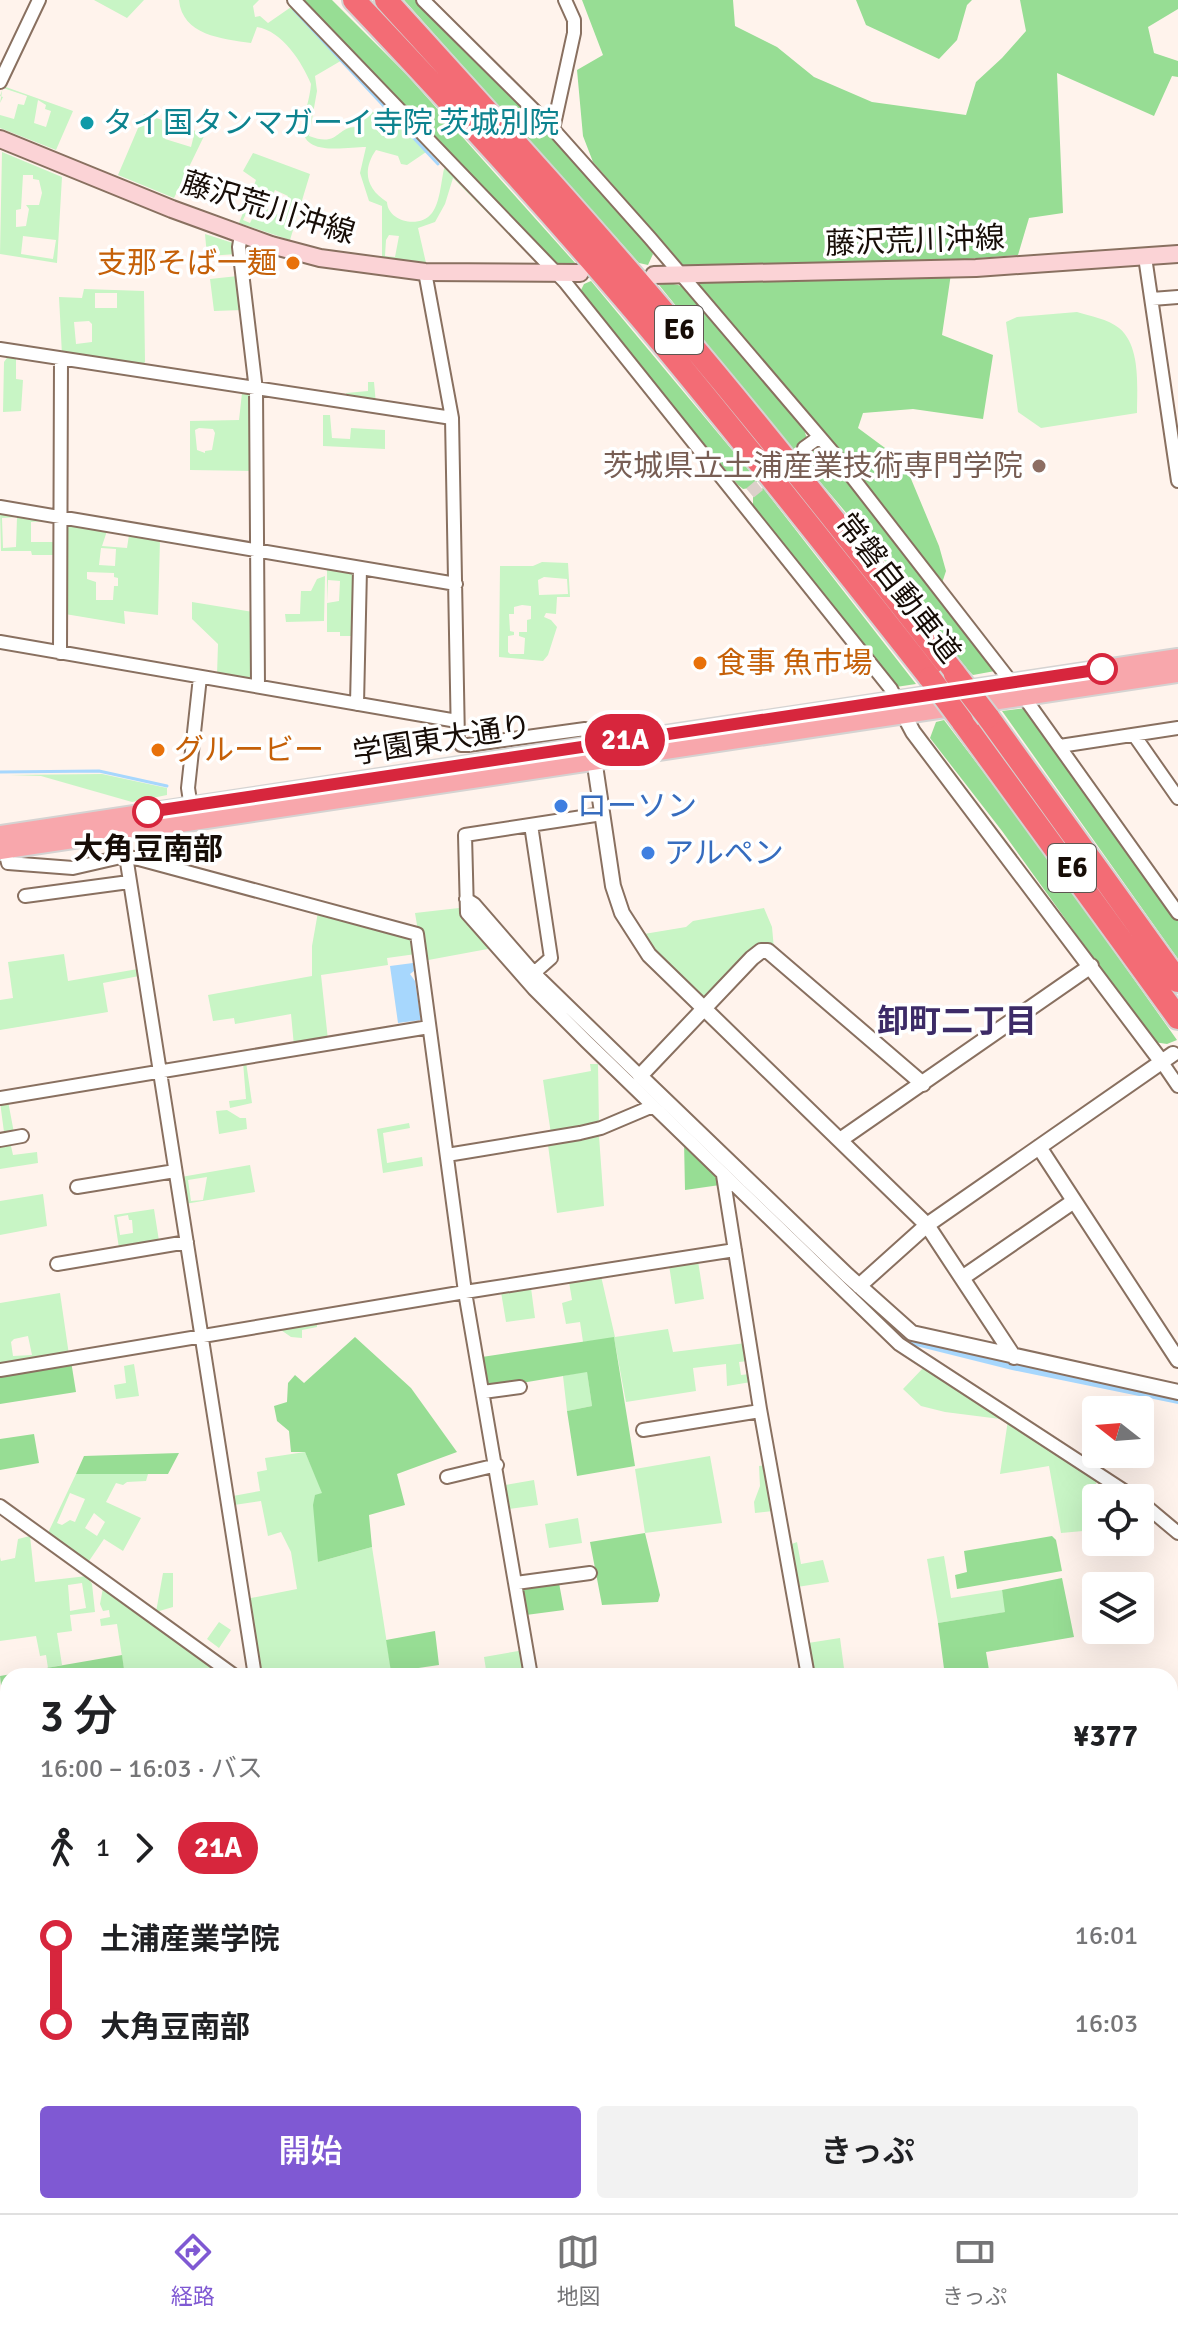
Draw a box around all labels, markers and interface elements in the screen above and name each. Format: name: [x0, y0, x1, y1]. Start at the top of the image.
place label: タイ国タンマガーイ寺院 茨城別院: [103, 105, 560, 142]
marker: タイ国タンマガーイ寺院 茨城別院: [78, 114, 96, 132]
street label: 藤沢荒川沖線: [177, 164, 359, 252]
street label: 藤沢荒川沖線: [824, 219, 1006, 263]
place label: 支那そば一麺: [97, 245, 277, 282]
marker: 支那そば一麺: [284, 254, 302, 272]
road number: E6: [655, 306, 703, 354]
place label: 茨城県立土浦産業技術専門学院: [603, 448, 1023, 485]
marker: 茨城県立土浦産業技術専門学院: [1030, 457, 1048, 475]
street label: 常磐自動車道: [828, 506, 968, 670]
place label: 食事 魚市場: [716, 645, 873, 682]
marker: 食事 魚市場: [691, 654, 709, 672]
unlabelled marker: [1087, 654, 1117, 684]
street label: 学園東大通り: [350, 708, 534, 772]
line badge: 21A: [579, 714, 671, 766]
text: 21A: [601, 723, 649, 757]
place label: グルービー: [174, 732, 324, 769]
marker: グルービー: [149, 741, 167, 759]
place label: ローソン: [577, 788, 697, 825]
marker: 大角豆南部: [133, 797, 163, 827]
marker: ローソン: [552, 797, 570, 815]
place label: 大角豆南部: [73, 831, 223, 868]
place label: アルペン: [664, 835, 784, 872]
marker: アルペン: [639, 844, 657, 862]
road number: E6: [1048, 844, 1096, 892]
district label: 卸町二丁目: [877, 1002, 1037, 1041]
north arrow: [1082, 1396, 1154, 1468]
map controls: [1082, 1396, 1154, 1644]
button: locate: [1082, 1484, 1154, 1556]
button: layers: [1082, 1572, 1154, 1644]
text: 3 分: [40, 1690, 117, 1744]
text: ¥377: [1073, 1718, 1138, 1755]
text: 16:00 – 16:03 · バス: [40, 1753, 263, 1785]
icon: walk: [40, 1826, 84, 1870]
icon: forward: [122, 1826, 166, 1870]
text: 21A: [194, 1831, 242, 1865]
text: 1: [96, 1832, 110, 1864]
text: 16:01: [1075, 1920, 1138, 1952]
text: 土浦産業学院: [100, 1921, 280, 1958]
text: 16:03: [1075, 2008, 1138, 2040]
text: 大角豆南部: [100, 2009, 250, 2046]
button: 開始: [40, 2106, 581, 2198]
button: きっぷ: [597, 2106, 1138, 2198]
tab: 経路: [171, 2230, 215, 2310]
tab: 地図: [556, 2230, 600, 2310]
tab: きっぷ: [942, 2230, 1007, 2310]

